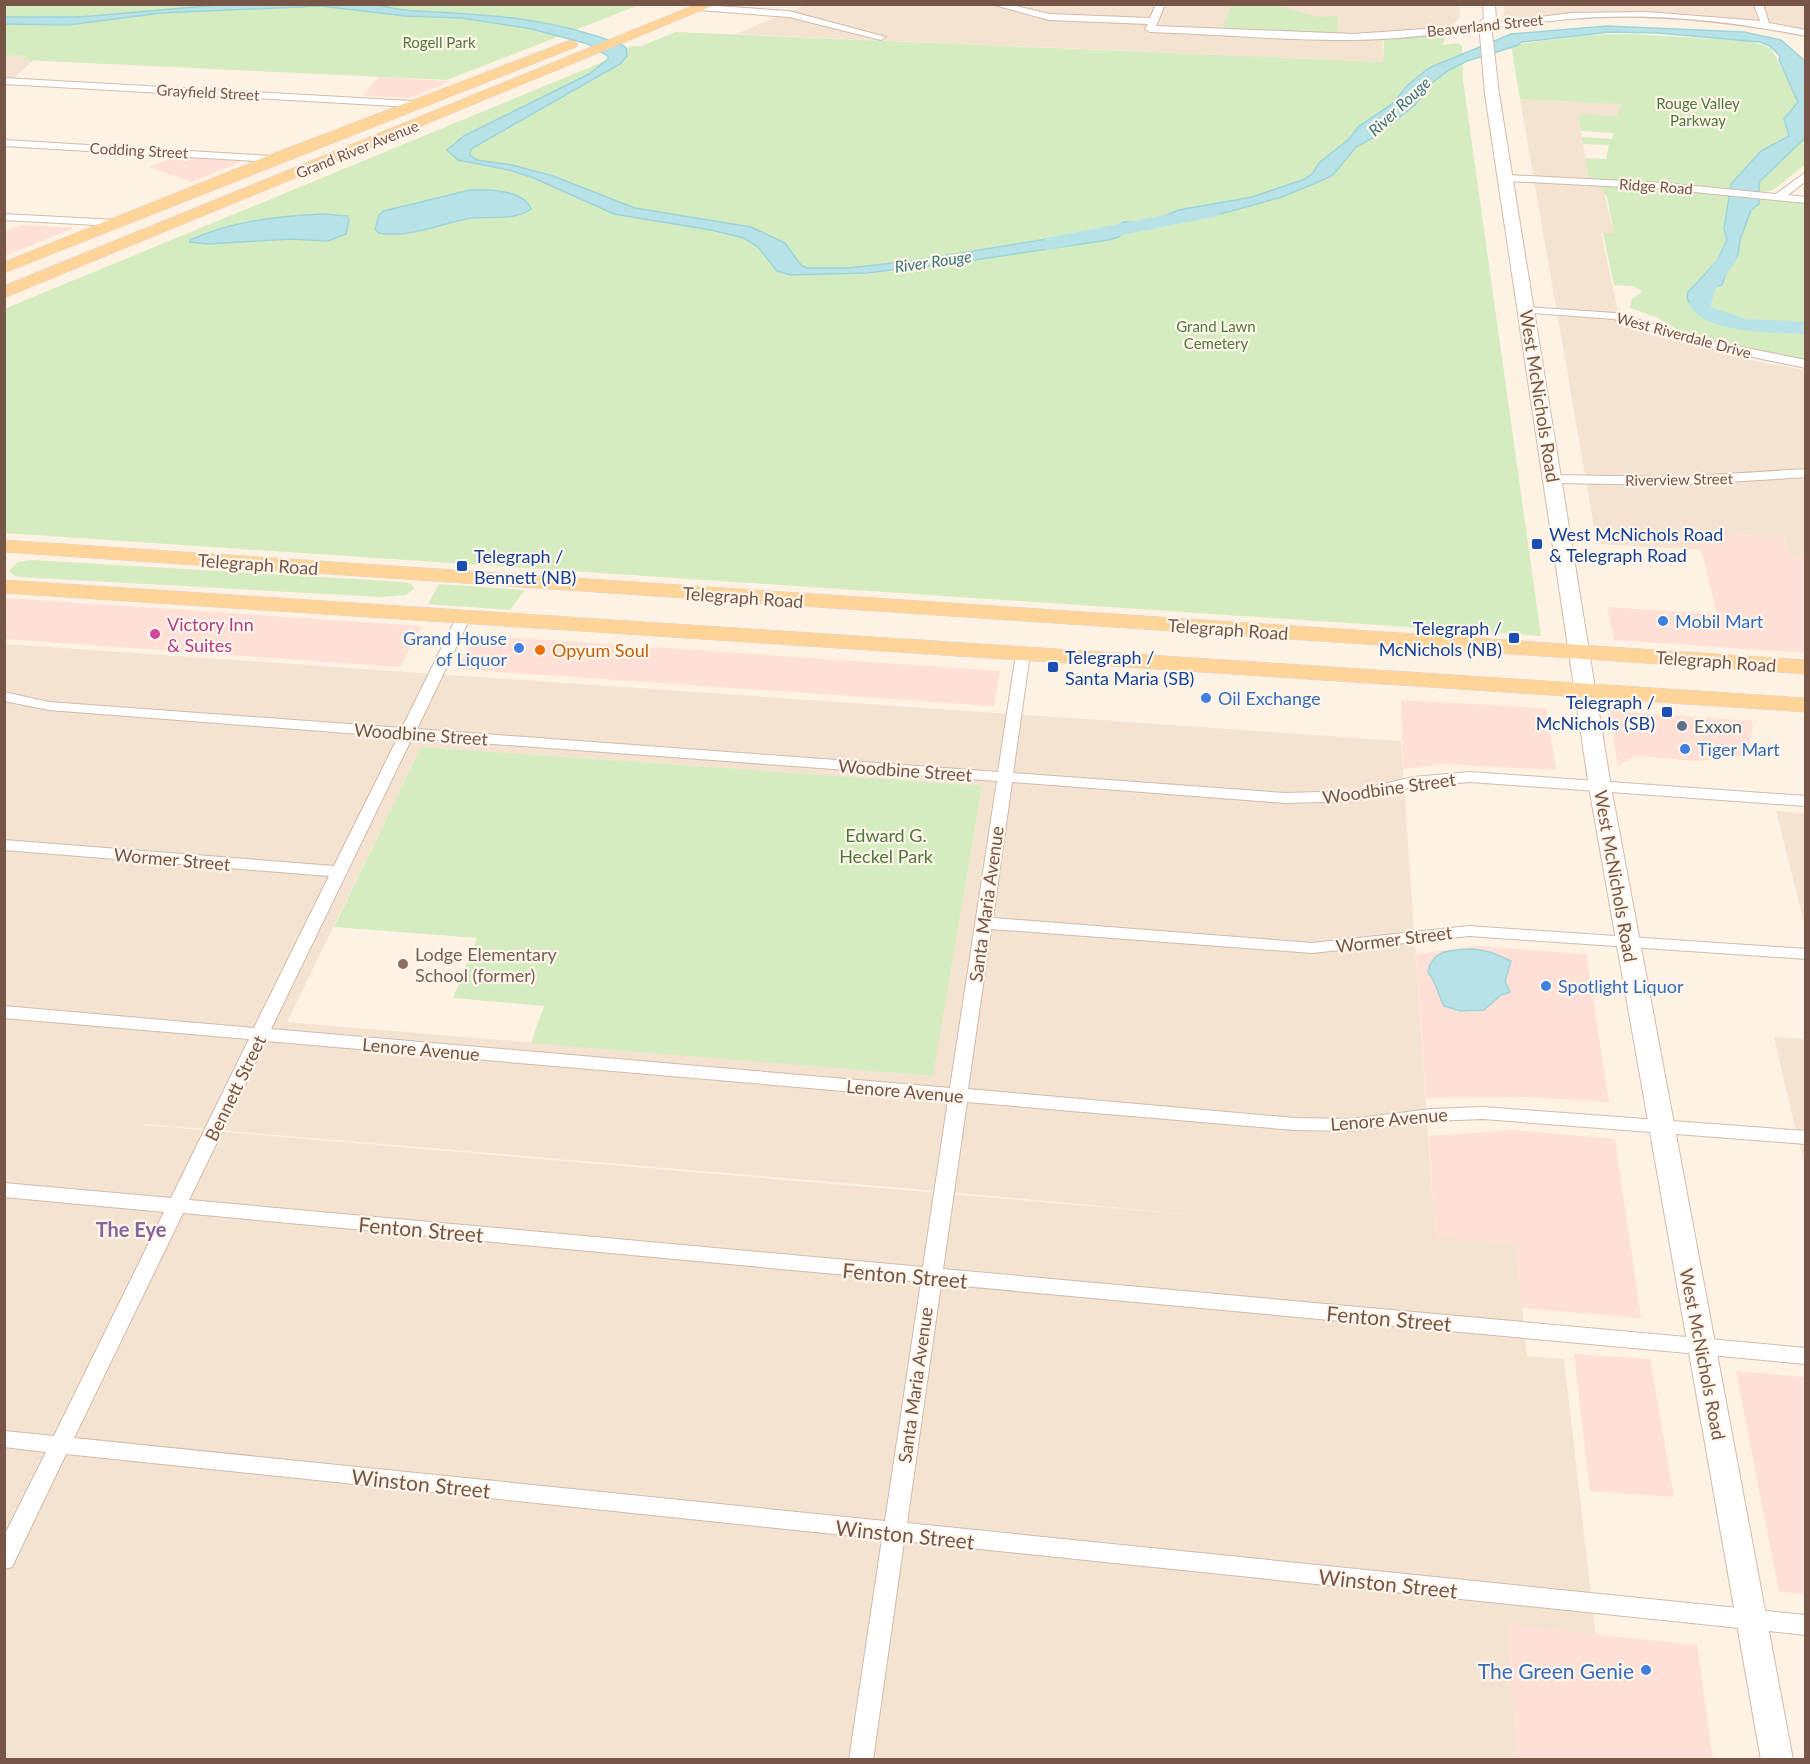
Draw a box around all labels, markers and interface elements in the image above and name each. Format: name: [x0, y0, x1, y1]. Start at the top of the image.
street label: Beaverland Street: [1426, 10, 1545, 40]
park label: Rogell Park: [402, 33, 476, 51]
water label: River Rouge: [1364, 72, 1434, 139]
street label: Grayfield Street: [156, 80, 261, 104]
park label: Rouge Valley Parkway: [1656, 94, 1740, 129]
street label: Grand River Avenue: [293, 116, 421, 182]
street label: Codding Street: [89, 138, 189, 162]
street label: Ridge Road: [1618, 174, 1694, 198]
water label: River Rouge: [893, 246, 973, 276]
street label: West McNichols Road: [1516, 308, 1564, 484]
street label: West Riverdale Drive: [1615, 308, 1753, 362]
park label: Grand Lawn Cemetery: [1176, 317, 1256, 352]
street label: Riverview Street: [1625, 469, 1734, 489]
place label: West McNichols Road & Telegraph Road: [1549, 523, 1723, 566]
marker: West McNichols Road & Telegraph Road: [1530, 537, 1544, 551]
place label: Telegraph / Bennett (NB): [474, 545, 576, 588]
street label: Telegraph Road: [197, 549, 319, 579]
marker: Telegraph / Bennett (NB): [455, 559, 469, 573]
street label: Telegraph Road: [682, 582, 804, 612]
place label: Mobil Mart: [1675, 610, 1764, 632]
place label: Victory Inn & Suites: [167, 613, 254, 656]
street label: Telegraph Road: [1167, 614, 1289, 644]
marker: Mobil Mart: [1656, 614, 1670, 628]
place label: Telegraph / McNichols (NB): [1379, 617, 1502, 660]
marker: Victory Inn & Suites: [148, 627, 162, 641]
place label: Grand House of Liquor: [403, 627, 507, 670]
marker: Telegraph / McNichols (NB): [1507, 631, 1521, 645]
place label: Opyum Soul: [552, 639, 649, 661]
marker: Grand House of Liquor: [512, 641, 526, 655]
marker: Opyum Soul: [533, 643, 547, 657]
place label: Telegraph / Santa Maria (SB): [1065, 646, 1194, 689]
street label: Telegraph Road: [1655, 646, 1777, 676]
marker: Telegraph / Santa Maria (SB): [1046, 660, 1060, 674]
place label: Oil Exchange: [1218, 687, 1321, 709]
marker: Oil Exchange: [1199, 691, 1213, 705]
place label: Telegraph / McNichols (SB): [1536, 691, 1655, 734]
marker: Telegraph / McNichols (SB): [1660, 705, 1674, 719]
place label: Exxon: [1694, 715, 1742, 737]
street label: Woodbine Street: [353, 718, 489, 750]
marker: Exxon: [1675, 719, 1689, 733]
place label: Tiger Mart: [1697, 738, 1780, 760]
marker: Tiger Mart: [1678, 742, 1692, 756]
street label: Woodbine Street: [837, 754, 973, 786]
street label: Woodbine Street: [1321, 768, 1457, 808]
street label: West McNichols Road: [1590, 788, 1642, 964]
park label: Edward G. Heckel Park: [839, 824, 934, 867]
street label: Santa Maria Avenue: [964, 825, 1008, 983]
street label: Wormer Street: [113, 843, 232, 875]
street label: Wormer Street: [1335, 921, 1454, 957]
place label: Lodge Elementary School (former): [415, 943, 557, 986]
marker: Lodge Elementary School (former): [396, 957, 410, 971]
place label: Spotlight Liquor: [1558, 975, 1684, 997]
marker: Spotlight Liquor: [1539, 979, 1553, 993]
street label: Bennett Street: [200, 1031, 270, 1144]
street label: Lenore Avenue: [361, 1033, 481, 1065]
street label: Lenore Avenue: [845, 1075, 965, 1107]
street label: Lenore Avenue: [1329, 1103, 1449, 1135]
street label: Fenton Street: [357, 1211, 485, 1247]
district label: The Eye: [96, 1217, 167, 1241]
street label: Fenton Street: [841, 1257, 969, 1293]
street label: West McNichols Road: [1676, 1266, 1730, 1442]
street label: Fenton Street: [1325, 1300, 1453, 1336]
street label: Santa Maria Avenue: [893, 1306, 937, 1464]
street label: Winston Street: [350, 1463, 492, 1503]
street label: Winston Street: [834, 1514, 976, 1554]
street label: Winston Street: [1317, 1563, 1459, 1603]
place label: The Green Genie: [1478, 1658, 1634, 1683]
marker: The Green Genie: [1639, 1663, 1653, 1677]

